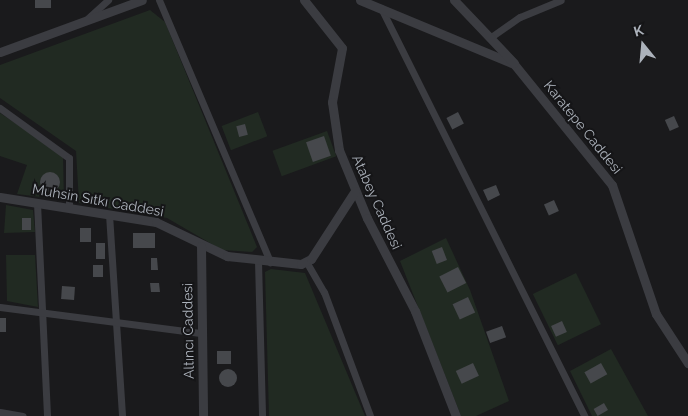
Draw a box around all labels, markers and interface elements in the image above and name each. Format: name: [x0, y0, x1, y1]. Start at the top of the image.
north arrow: [618, 20, 668, 70]
text: K: [632, 22, 645, 40]
street label: Karatepe Caddesi: [540, 77, 626, 177]
street label: Atabey Caddesi: [349, 152, 405, 252]
street label: Muhsin Sıtkı Caddesi: [31, 180, 165, 220]
street label: Altıncı Caddesi: [179, 283, 197, 379]

